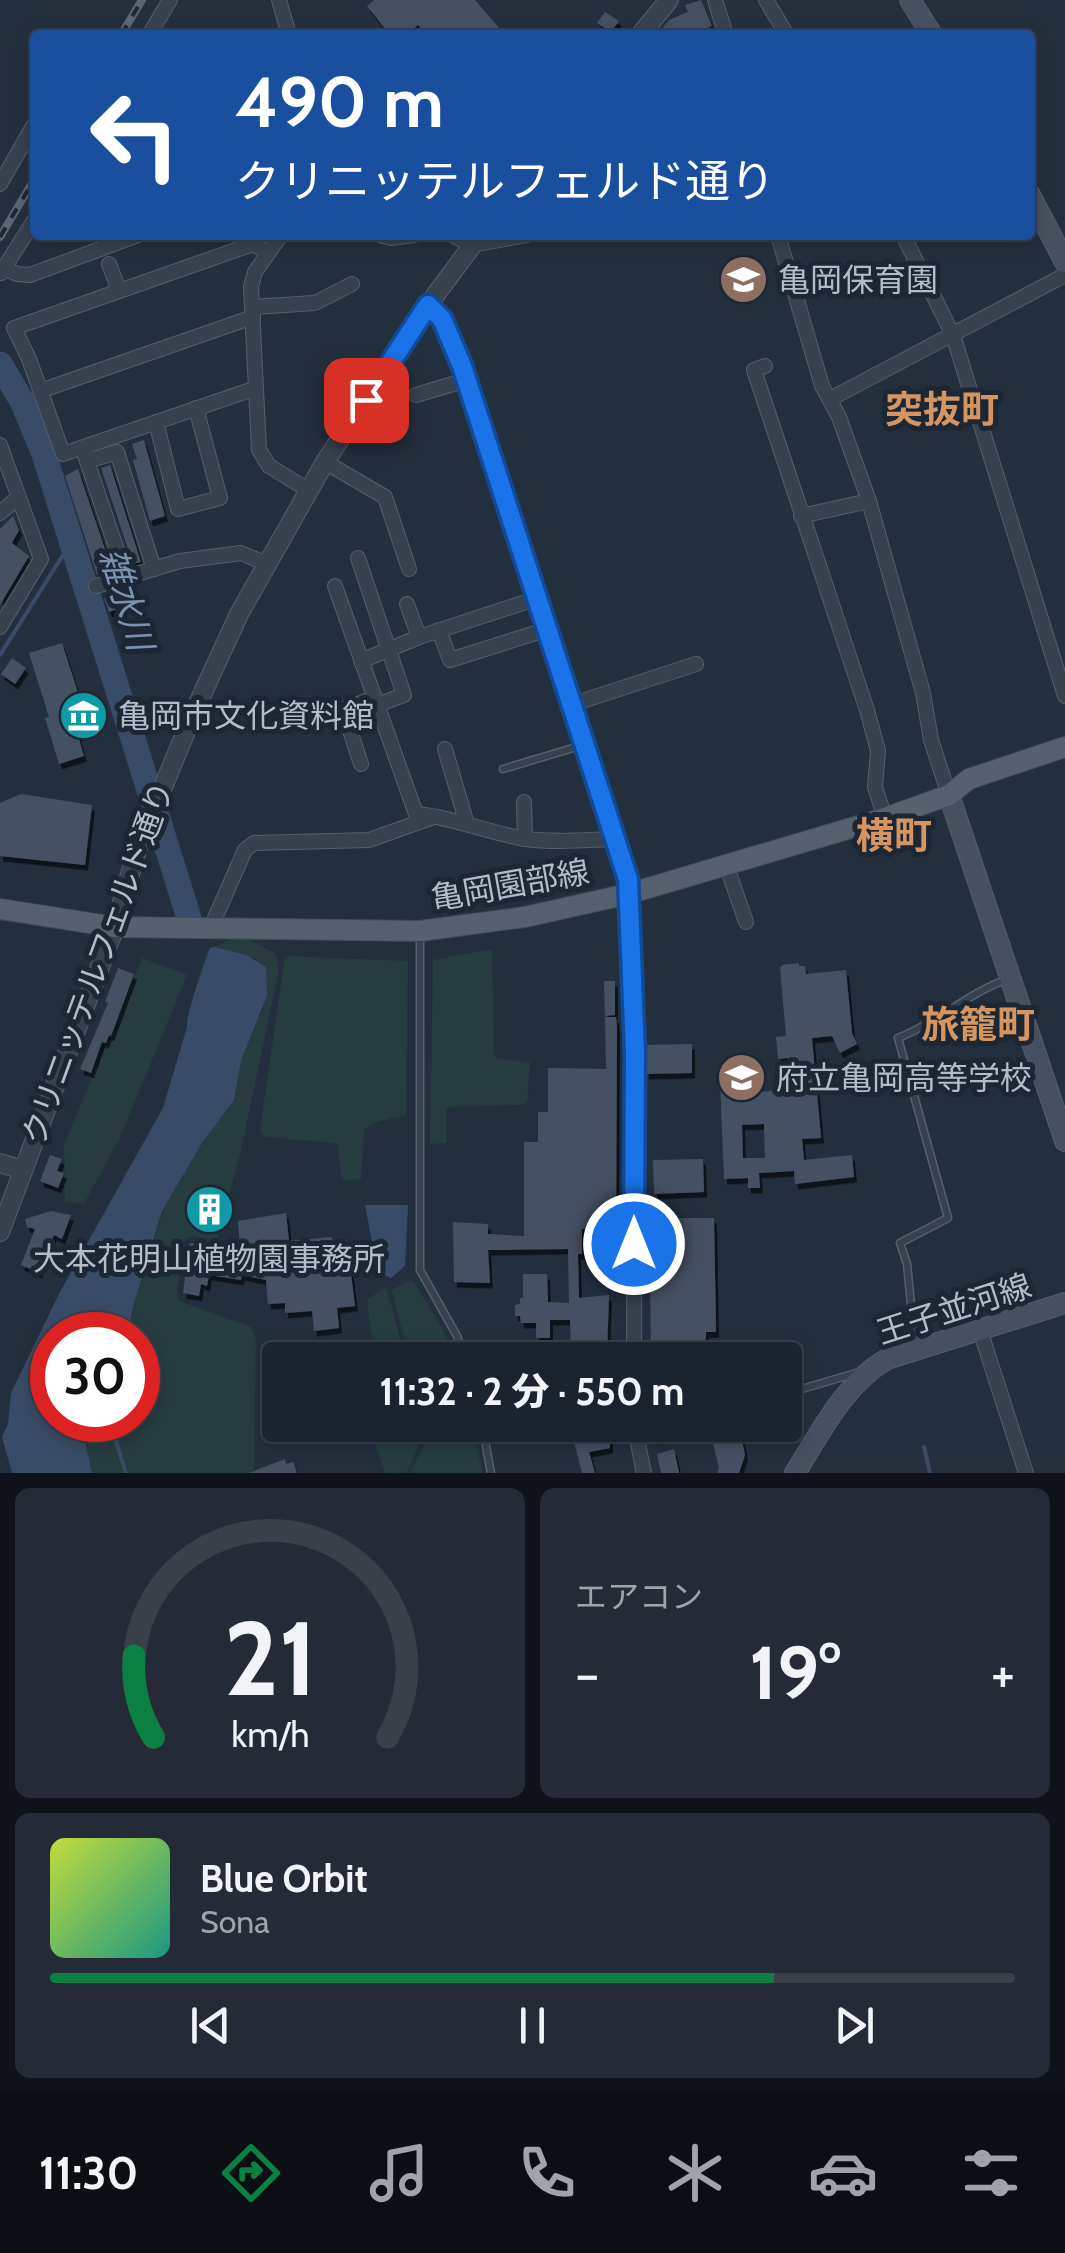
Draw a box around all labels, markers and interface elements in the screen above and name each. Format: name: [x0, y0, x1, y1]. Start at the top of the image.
text: 490 m: [235, 59, 444, 145]
icon: left: [70, 70, 200, 200]
text: クリニッテルフェルド通り: [235, 154, 775, 208]
school or university icon: 亀岡保育園: [717, 254, 769, 306]
place label: 亀岡保育園: [778, 260, 938, 299]
pin: [324, 358, 409, 443]
icon: arrive: [339, 373, 394, 428]
district label: 突抜町: [885, 386, 999, 433]
water label: 雑水川: [91, 542, 164, 659]
museum icon: 亀岡市文化資料館: [57, 690, 109, 742]
place label: 亀岡市文化資料館: [118, 696, 374, 735]
street label: クリニッテルフェルド通り: [14, 776, 182, 1150]
district label: 横町: [856, 812, 932, 859]
street label: 亀岡園部線: [428, 851, 592, 918]
district label: 旅籠町: [921, 1001, 1035, 1048]
school or university icon: 府立亀岡高等学校: [715, 1052, 767, 1104]
place label: 府立亀岡高等学校: [776, 1058, 1032, 1097]
building icon: 大本花明山植物園事務所: [183, 1183, 235, 1235]
position arrow: [582, 1192, 686, 1296]
place label: 大本花明山植物園事務所: [33, 1239, 385, 1278]
street label: 王子並河線: [872, 1265, 1036, 1352]
speed limit sign: 30: [30, 1312, 160, 1442]
text: 11:32 · 2 分 · 550 m: [380, 1368, 684, 1415]
text: エアコン: [575, 1577, 703, 1616]
text: 21: [223, 1595, 317, 1721]
text: 19°: [749, 1627, 841, 1718]
text: −: [575, 1640, 599, 1707]
text: +: [991, 1640, 1015, 1707]
text: km/h: [231, 1713, 309, 1756]
text: Blue Orbit: [200, 1855, 368, 1902]
text: Sona: [200, 1902, 270, 1941]
icon: previous: [183, 1998, 238, 2053]
icon: pause: [505, 1998, 560, 2053]
icon: next: [827, 1998, 882, 2053]
icon: directions: [216, 2138, 286, 2208]
icon: music: [364, 2138, 434, 2208]
icon: phone: [512, 2138, 582, 2208]
icon: climate: [660, 2138, 730, 2208]
icon: car: [808, 2138, 878, 2208]
icon: filters: [956, 2138, 1026, 2208]
text: 11:30: [39, 2146, 138, 2200]

